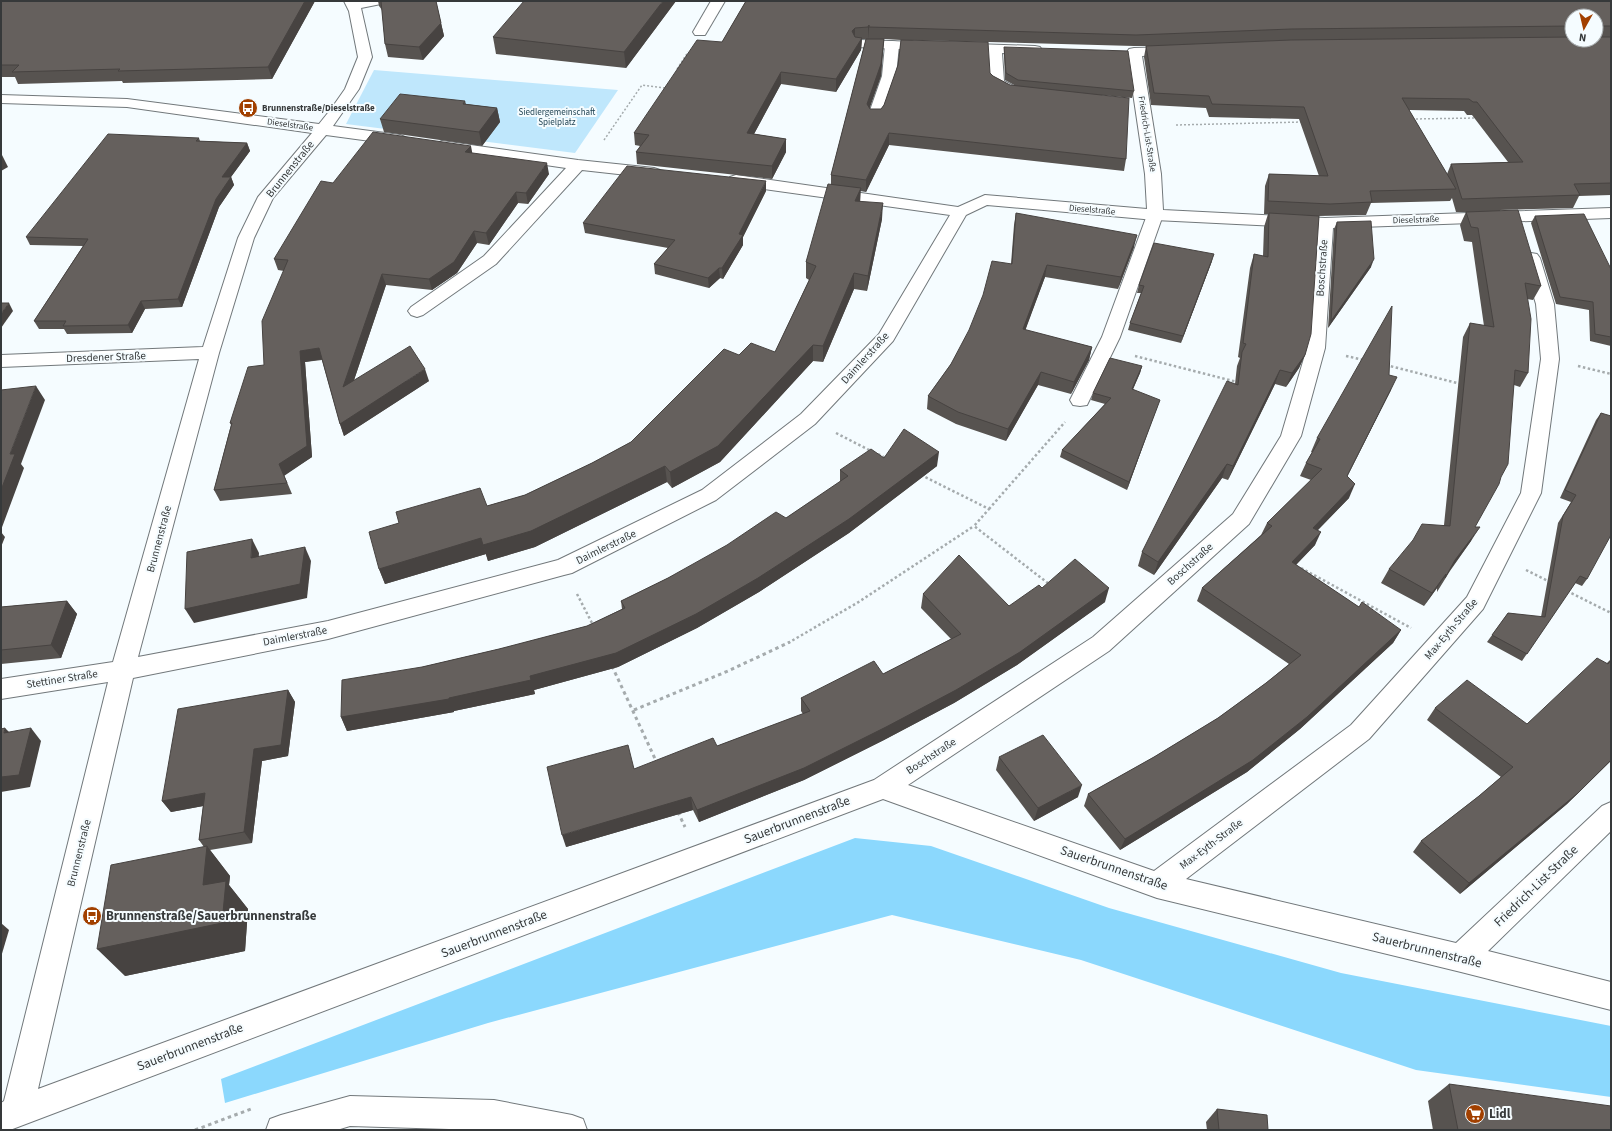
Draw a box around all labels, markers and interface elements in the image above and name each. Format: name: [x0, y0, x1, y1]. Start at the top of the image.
north arrow: [1564, 8, 1604, 48]
text: N: [1578, 29, 1587, 45]
street label: Friedrich-List-Straße: [1135, 95, 1159, 173]
bus stop icon: Brunnenstraße/Dieselstraße: [237, 97, 259, 119]
place label: Brunnenstraße/Dieselstraße: [262, 102, 375, 115]
park label: Siedlergemeinschaft Spielplatz: [519, 106, 596, 129]
street label: Dieselstraße: [266, 115, 314, 135]
street label: Brunnenstraße: [263, 137, 318, 200]
street label: Dieselstraße: [1068, 201, 1116, 219]
street label: Dieselstraße: [1393, 213, 1440, 227]
street label: Boschstraße: [1313, 238, 1332, 297]
street label: Daimlerstraße: [838, 328, 893, 387]
street label: Dresdener Straße: [66, 348, 147, 366]
street label: Brunnenstraße: [143, 503, 175, 574]
street label: Daimlerstraße: [573, 526, 639, 568]
street label: Boschstraße: [1164, 539, 1217, 589]
street label: Max-Eyth-Straße: [1421, 595, 1481, 663]
street label: Daimlerstraße: [262, 622, 329, 650]
street label: Stettiner Straße: [25, 666, 99, 692]
street label: Boschstraße: [903, 734, 959, 778]
street label: Sauerbrunnenstraße: [741, 791, 853, 849]
street label: Max-Eyth-Straße: [1176, 815, 1246, 873]
street label: Brunnenstraße: [63, 817, 95, 888]
street label: Sauerbrunnenstraße: [1058, 841, 1170, 895]
street label: Friedrich-List-Straße: [1490, 841, 1582, 931]
bus stop icon: Brunnenstraße/Sauerbrunnenstraße: [81, 905, 103, 927]
street label: Sauerbrunnenstraße: [438, 905, 550, 963]
place label: Brunnenstraße/Sauerbrunnenstraße: [106, 907, 317, 925]
street label: Sauerbrunnenstraße: [1370, 928, 1484, 972]
street label: Sauerbrunnenstraße: [134, 1018, 246, 1076]
supermarket icon: Lidl: [1464, 1103, 1486, 1125]
place label: Lidl: [1489, 1105, 1511, 1123]

